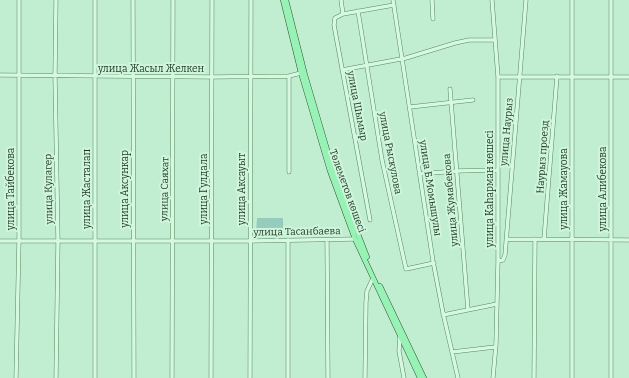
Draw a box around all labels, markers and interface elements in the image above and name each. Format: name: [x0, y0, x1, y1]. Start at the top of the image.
street label: улица Жасыл Желкен: [98, 63, 204, 75]
street label: улица Шымыр: [344, 70, 370, 142]
street label: улица Наурыз: [498, 97, 516, 167]
street label: улица Рыскулова: [376, 111, 404, 195]
street label: Наурыз проезд: [534, 120, 552, 194]
street label: улица Каһарман көшесі: [484, 131, 496, 247]
street label: улица Б.Момышулы: [416, 139, 444, 237]
street label: улица Алибекова: [597, 147, 609, 231]
street label: улица Тайбекова: [5, 148, 17, 230]
street label: Төлеметов көшесі: [326, 148, 368, 234]
street label: улица Жамауова: [558, 148, 570, 230]
street label: улица Жасталап: [81, 149, 93, 229]
street label: улица Аксункар: [119, 150, 131, 228]
street label: улица Аксауыт: [236, 153, 248, 225]
street label: улица Жумабекова: [441, 153, 461, 247]
street label: улица Кулагер: [42, 154, 56, 224]
street label: улица Гулдала: [198, 154, 210, 224]
street label: улица Саяхат: [158, 157, 172, 221]
street label: улица Тасанбаева: [253, 225, 341, 239]

